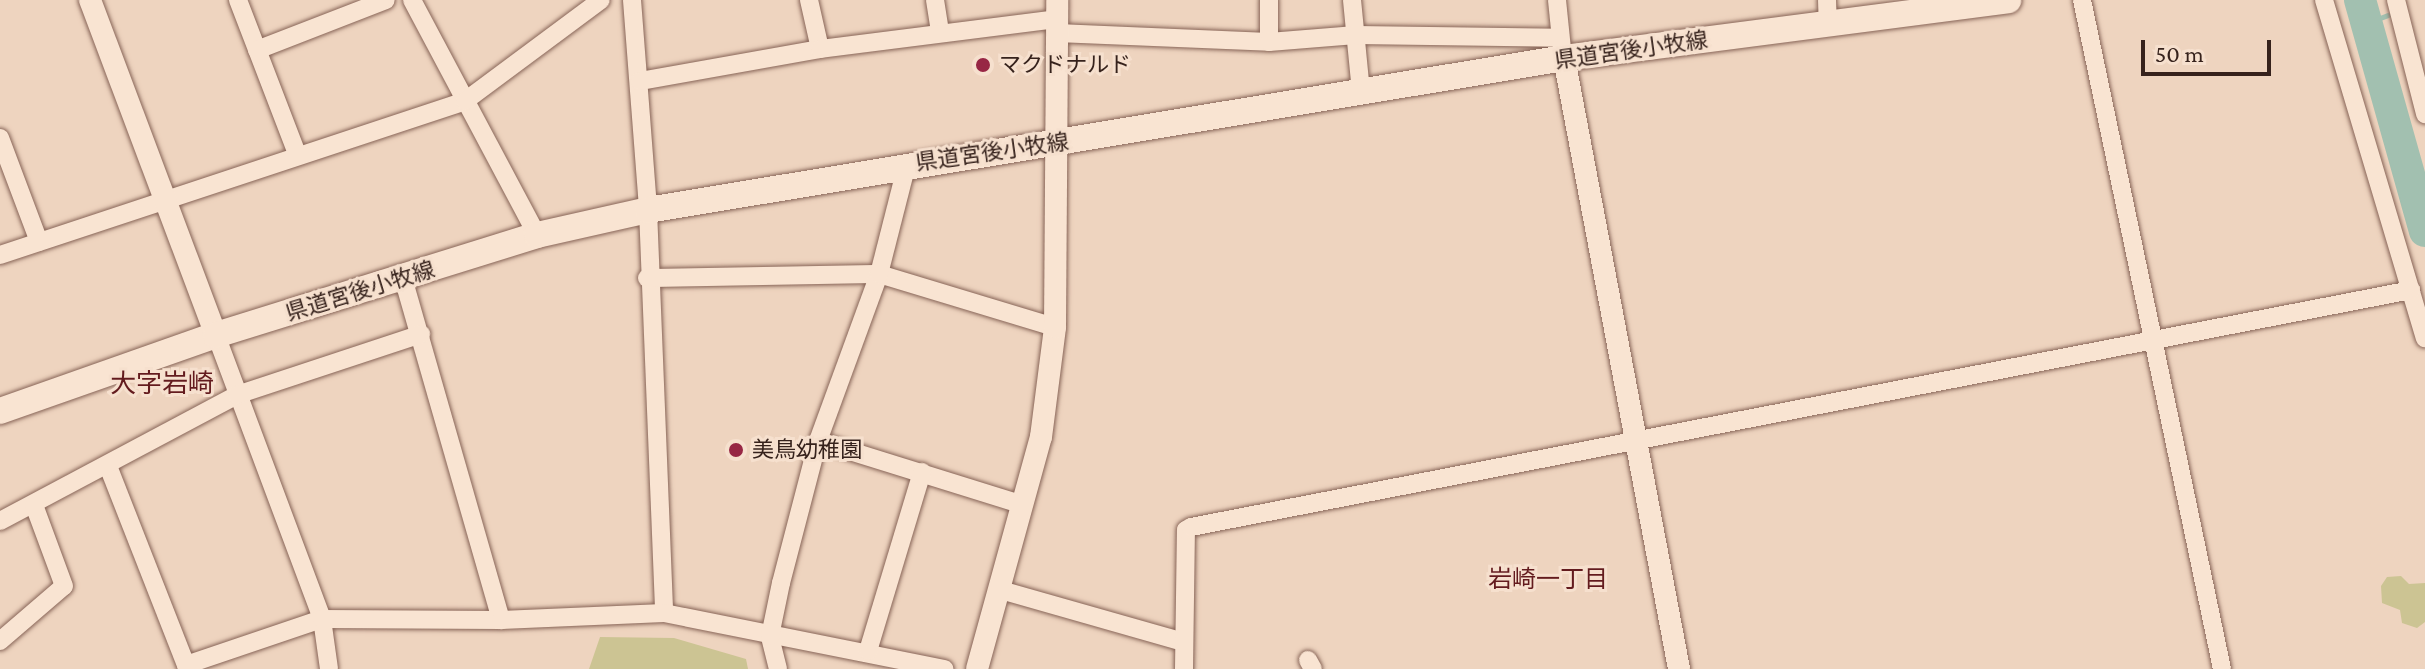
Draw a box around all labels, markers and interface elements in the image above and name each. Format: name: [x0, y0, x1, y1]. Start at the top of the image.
scale bar: [2145, 24, 2275, 74]
street label: 県道宮後小牧線: [1553, 26, 1709, 74]
text: 50 m: [2155, 40, 2204, 67]
place label: マクドナルド: [999, 52, 1131, 78]
marker: マクドナルド: [974, 56, 992, 74]
street label: 県道宮後小牧線: [914, 128, 1070, 176]
street label: 県道宮後小牧線: [283, 256, 437, 326]
district label: 大字岩崎: [110, 368, 214, 400]
place label: 美鳥幼稚園: [752, 437, 862, 463]
marker: 美鳥幼稚園: [727, 441, 745, 459]
district label: 岩崎一丁目: [1488, 565, 1608, 593]

